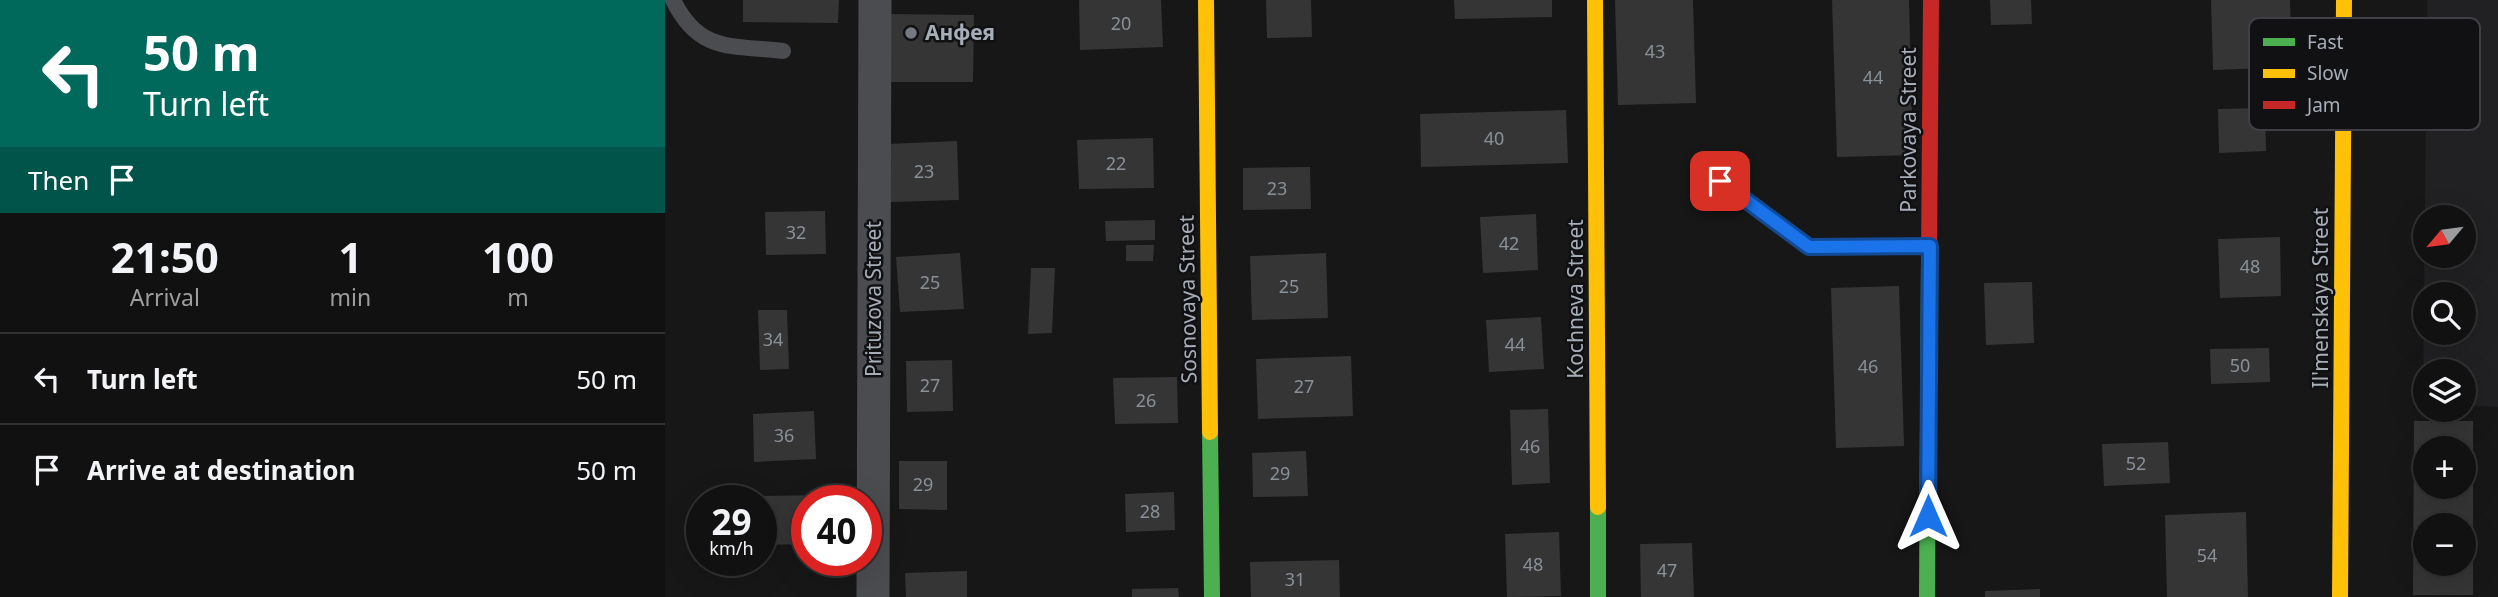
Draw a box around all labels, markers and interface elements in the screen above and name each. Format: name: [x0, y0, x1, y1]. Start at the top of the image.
house number: 20: [1111, 11, 1131, 35]
place label: Анфея: [925, 18, 995, 46]
legend: [2249, 18, 2480, 130]
text: 50 m: [143, 19, 260, 85]
marker: Анфея: [903, 25, 919, 41]
icon: left: [28, 28, 119, 119]
text: Fast: [2307, 29, 2344, 55]
house number: 43: [1645, 39, 1665, 63]
street label: Parkovaya Street: [1894, 47, 1922, 213]
text: Slow: [2307, 60, 2348, 86]
house number: 44: [1863, 65, 1883, 89]
text: Turn left: [143, 82, 269, 125]
text: Jam: [2305, 92, 2341, 118]
house number: 40: [1484, 126, 1504, 150]
house number: 22: [1106, 151, 1126, 175]
pin: [1690, 151, 1750, 211]
house number: 23: [914, 159, 934, 183]
icon: arrive: [103, 161, 141, 199]
text: Then: [28, 162, 89, 198]
icon: arrive: [1701, 162, 1739, 200]
house number: 23: [1267, 176, 1287, 200]
north arrow: [2413, 205, 2476, 268]
map controls: [2413, 205, 2476, 576]
street label: Il'menskaya Street: [2306, 207, 2334, 388]
street label: Sosnovaya Street: [1172, 214, 1202, 384]
street label: Kochneva Street: [1561, 219, 1589, 379]
house number: 32: [786, 220, 806, 244]
street label: Prituzova Street: [859, 221, 887, 377]
text: 21:50: [111, 228, 219, 285]
text: 1: [338, 228, 362, 285]
text: 100: [482, 228, 554, 285]
house number: 42: [1499, 231, 1519, 255]
house number: 48: [2240, 254, 2260, 278]
house number: 25: [920, 270, 940, 294]
house number: 25: [1279, 274, 1299, 298]
text: Arrival: [130, 281, 200, 313]
text: min: [330, 281, 371, 313]
text: m: [507, 281, 529, 313]
button: search: [2413, 282, 2476, 345]
house number: 34: [763, 327, 783, 351]
house number: 44: [1505, 332, 1525, 356]
house number: 50: [2230, 353, 2250, 377]
house number: 46: [1858, 354, 1878, 378]
button: layers: [2413, 359, 2476, 422]
icon: left: [28, 360, 66, 398]
text: Turn left: [87, 361, 198, 397]
text: 50 m: [576, 361, 637, 397]
house number: 27: [920, 373, 940, 397]
house number: 27: [1294, 374, 1314, 398]
house number: 26: [1136, 388, 1156, 412]
house number: 36: [774, 423, 794, 447]
house number: 46: [1520, 434, 1540, 458]
button: +: [2413, 436, 2476, 499]
icon: arrive: [28, 451, 66, 489]
house number: 52: [2126, 451, 2146, 475]
text: Arrive at destination: [87, 452, 356, 488]
text: 50 m: [576, 452, 637, 488]
house number: 29: [1270, 461, 1290, 485]
house number: 29: [913, 472, 933, 496]
position arrow: [1891, 479, 1965, 553]
speed limit sign: 40: [791, 485, 882, 576]
text: 29: [711, 498, 752, 545]
house number: 28: [1140, 499, 1160, 523]
button: −: [2413, 513, 2476, 576]
text: km/h: [709, 536, 754, 560]
house number: 54: [2197, 543, 2217, 567]
house number: 48: [1523, 552, 1543, 576]
house number: 47: [1657, 558, 1677, 582]
house number: 31: [1285, 567, 1305, 591]

